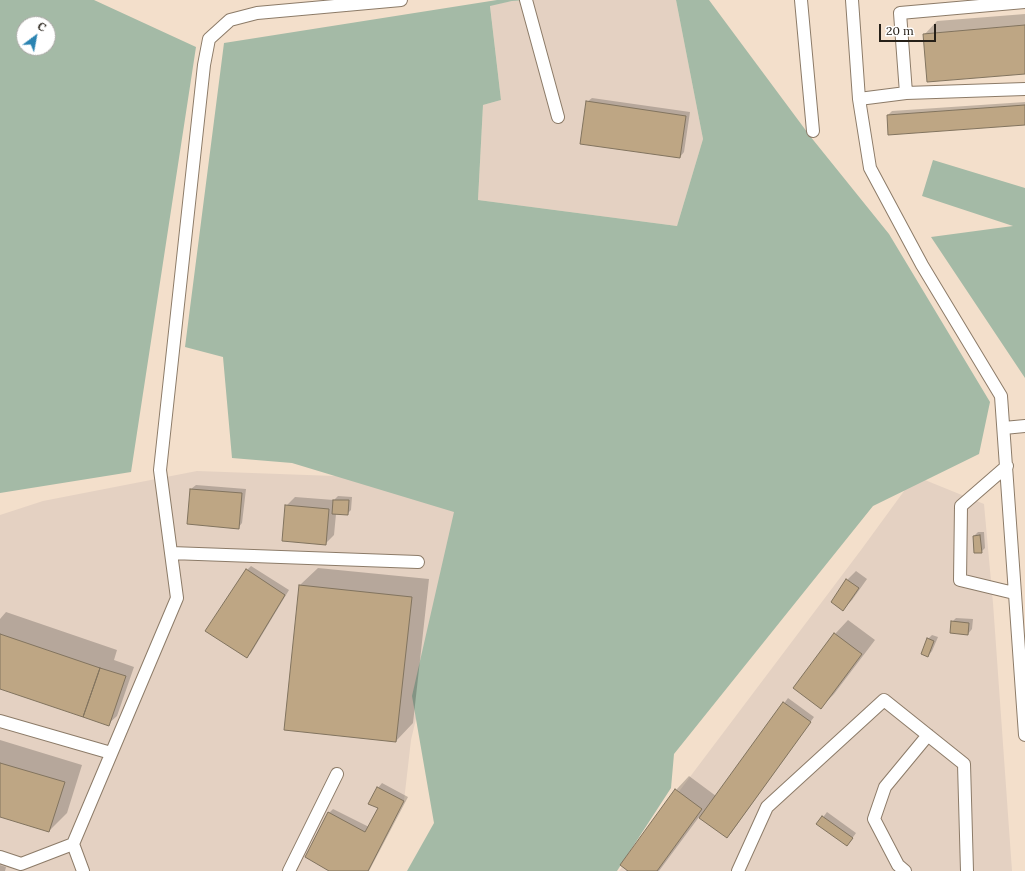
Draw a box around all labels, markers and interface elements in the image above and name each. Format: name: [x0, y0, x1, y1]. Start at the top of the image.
north arrow: [16, 16, 56, 56]
scale bar: [881, 16, 938, 42]
text: С: [35, 19, 49, 35]
text: 20 m: [886, 23, 914, 38]

